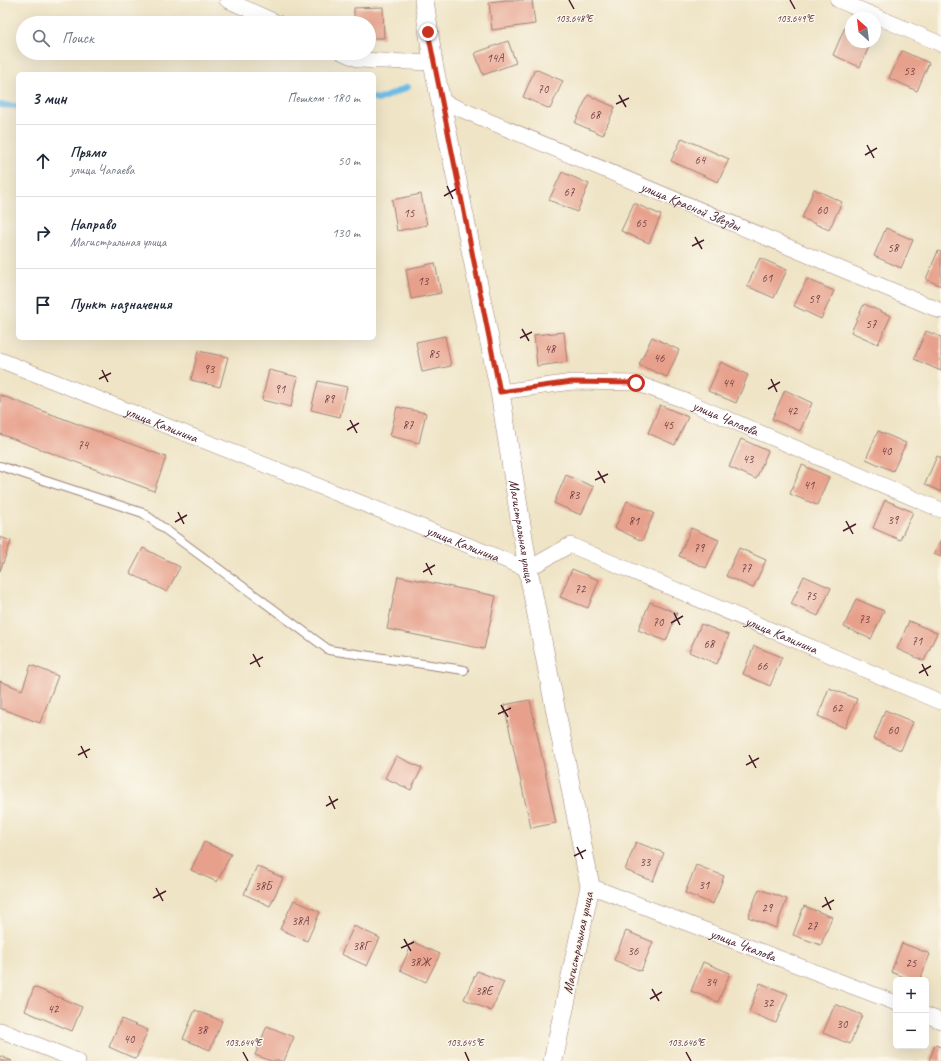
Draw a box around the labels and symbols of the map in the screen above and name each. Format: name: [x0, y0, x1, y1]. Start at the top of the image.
text: 103.648°E: [555, 12, 594, 25]
text: 103.649°E: [776, 12, 815, 25]
north arrow: [845, 12, 881, 48]
route end: [419, 23, 437, 41]
house number: 14А: [487, 50, 504, 66]
house number: 53: [904, 63, 916, 79]
house number: 70: [538, 81, 550, 97]
house number: 68: [590, 107, 602, 123]
house number: 64: [695, 152, 707, 168]
street label: улица Красной Звезды: [638, 177, 745, 235]
house number: 67: [564, 184, 575, 200]
house number: 60: [817, 202, 829, 218]
house number: 15: [404, 205, 415, 221]
house number: 65: [636, 215, 647, 231]
house number: 58: [888, 240, 900, 256]
house number: 61: [762, 270, 773, 286]
house number: 13: [418, 273, 430, 289]
house number: 59: [809, 291, 821, 307]
house number: 57: [866, 316, 877, 332]
house number: 48: [545, 341, 557, 357]
house number: 85: [429, 346, 440, 362]
house number: 46: [654, 350, 665, 366]
house number: 93: [204, 361, 216, 377]
route start: [627, 374, 645, 392]
house number: 44: [723, 375, 735, 391]
house number: 91: [275, 381, 286, 397]
house number: 89: [324, 391, 336, 407]
street label: улица Чапаева: [689, 396, 762, 440]
street label: улица Калинина: [122, 402, 201, 446]
house number: 42: [787, 403, 799, 419]
house number: 87: [403, 417, 414, 433]
house number: 45: [663, 417, 674, 433]
house number: 74: [78, 437, 90, 453]
house number: 40: [881, 443, 893, 459]
house number: 43: [743, 451, 755, 467]
house number: 41: [804, 477, 815, 493]
street label: Магистральная улица: [505, 478, 539, 585]
house number: 83: [569, 487, 581, 503]
house number: 39: [888, 512, 900, 528]
house number: 81: [629, 513, 640, 529]
street label: улица Калинина: [423, 521, 503, 566]
house number: 79: [694, 540, 706, 556]
house number: 77: [741, 560, 752, 576]
house number: 72: [575, 581, 587, 597]
house number: 75: [806, 588, 817, 604]
street label: улица Калинина: [742, 611, 821, 658]
house number: 73: [859, 611, 871, 627]
house number: 70: [653, 614, 665, 630]
house number: 71: [912, 633, 923, 649]
house number: 68: [704, 636, 716, 652]
house number: 66: [757, 658, 768, 674]
house number: 62: [832, 700, 844, 716]
house number: 60: [888, 722, 900, 738]
house number: 33: [640, 854, 652, 870]
house number: 31: [699, 877, 710, 893]
house number: 38Б: [255, 878, 273, 894]
street label: Магистральная улица: [559, 889, 597, 995]
house number: 29: [762, 900, 774, 916]
house number: 38А: [292, 913, 309, 929]
house number: 27: [807, 918, 818, 934]
street label: улица Чкалова: [707, 924, 780, 965]
house number: 38Г: [353, 938, 372, 954]
house number: 36: [628, 943, 639, 959]
house number: 38Ж: [410, 954, 432, 970]
house number: 25: [906, 955, 917, 971]
house number: 34: [706, 974, 718, 990]
house number: 38Е: [475, 983, 494, 999]
house number: 32: [763, 995, 775, 1011]
house number: 42: [48, 1001, 60, 1017]
house number: 30: [837, 1016, 849, 1032]
house number: 38: [197, 1022, 209, 1038]
house number: 40: [124, 1031, 136, 1047]
text: 103.644°E: [224, 1036, 263, 1049]
text: 103.645°E: [446, 1036, 485, 1049]
text: 103.646°E: [667, 1036, 706, 1049]

